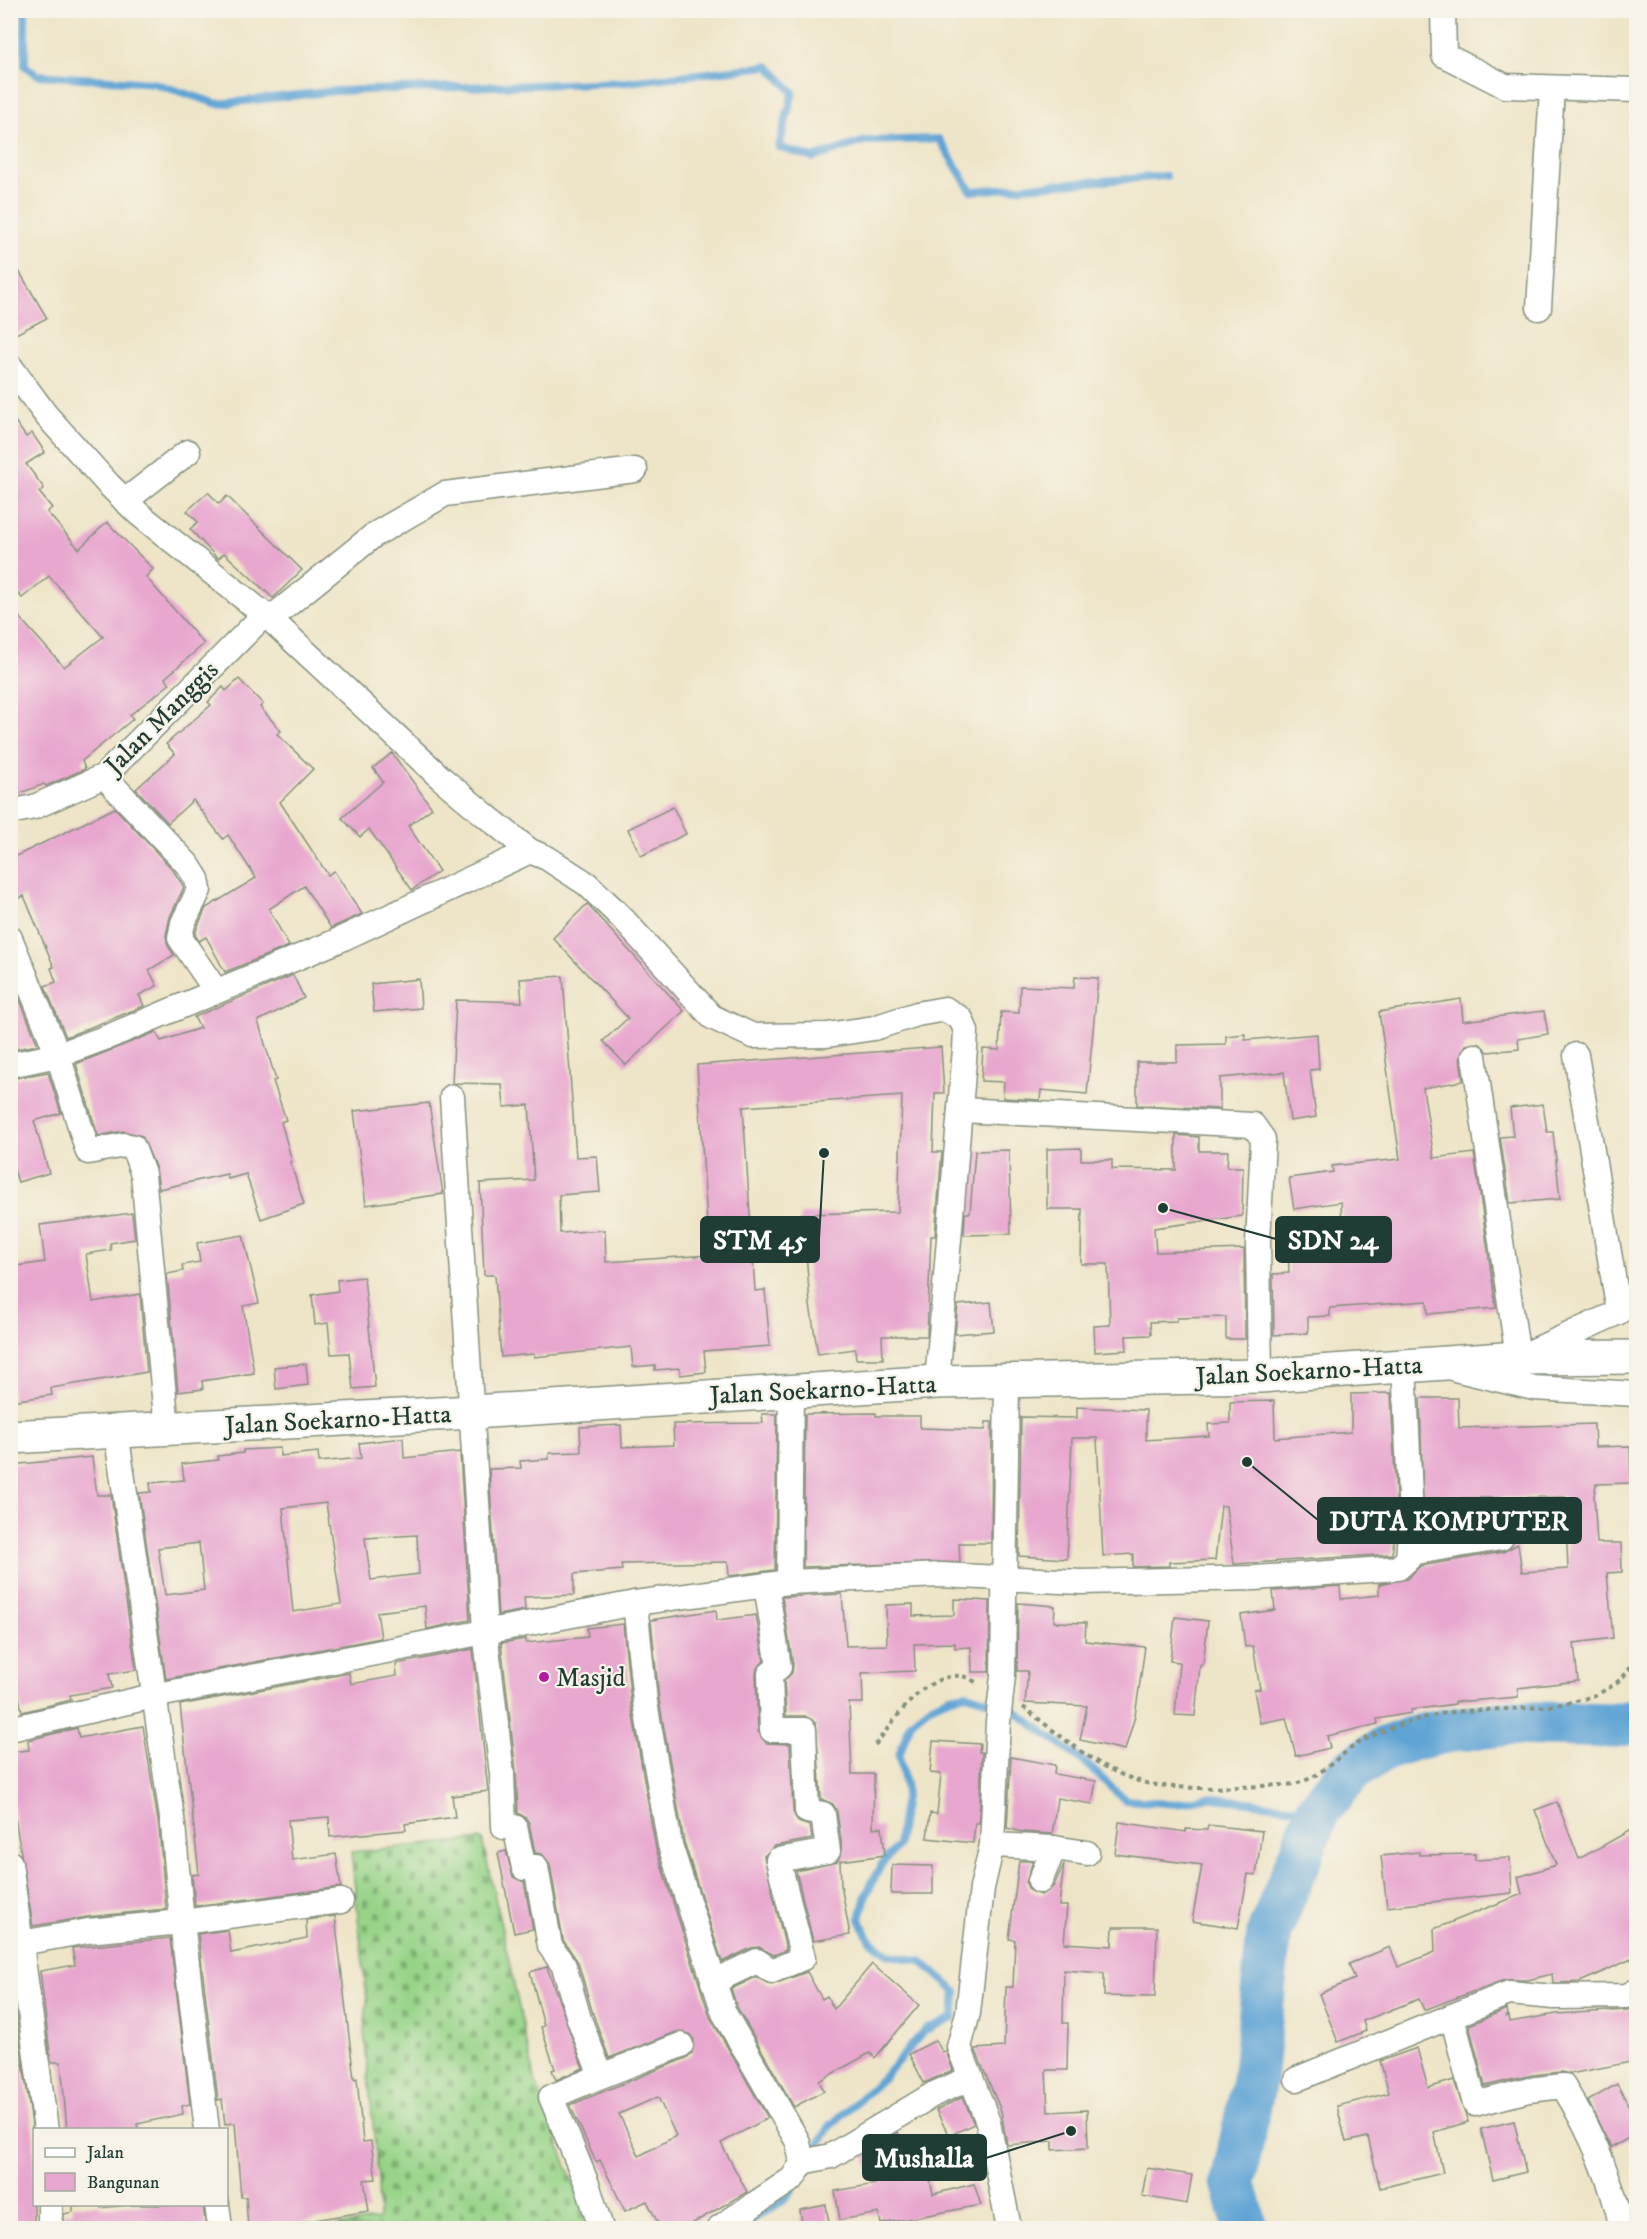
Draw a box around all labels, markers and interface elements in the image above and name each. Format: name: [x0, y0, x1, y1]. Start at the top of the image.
street label: Jalan Manggis: [97, 654, 226, 783]
callout: STM 45: [701, 1217, 819, 1262]
callout: SDN 24: [1276, 1217, 1391, 1262]
text: STM 45: [713, 1224, 808, 1258]
text: SDN 24: [1288, 1224, 1380, 1258]
street label: Jalan Soekarno-Hatta: [1193, 1349, 1423, 1394]
street label: Jalan Soekarno-Hatta: [707, 1368, 937, 1413]
street label: Jalan Soekarno-Hatta: [222, 1398, 452, 1443]
callout: DUTA KOMPUTER: [1318, 1498, 1581, 1543]
text: DUTA KOMPUTER: [1329, 1505, 1570, 1539]
place label: Masjid: [556, 1662, 625, 1695]
marker: Masjid: [537, 1670, 551, 1684]
legend: [33, 2128, 228, 2206]
callout: Mushalla: [863, 2135, 986, 2180]
text: Jalan: [85, 2142, 125, 2164]
text: Mushalla: [874, 2142, 974, 2176]
text: Bangunan: [87, 2172, 160, 2194]

